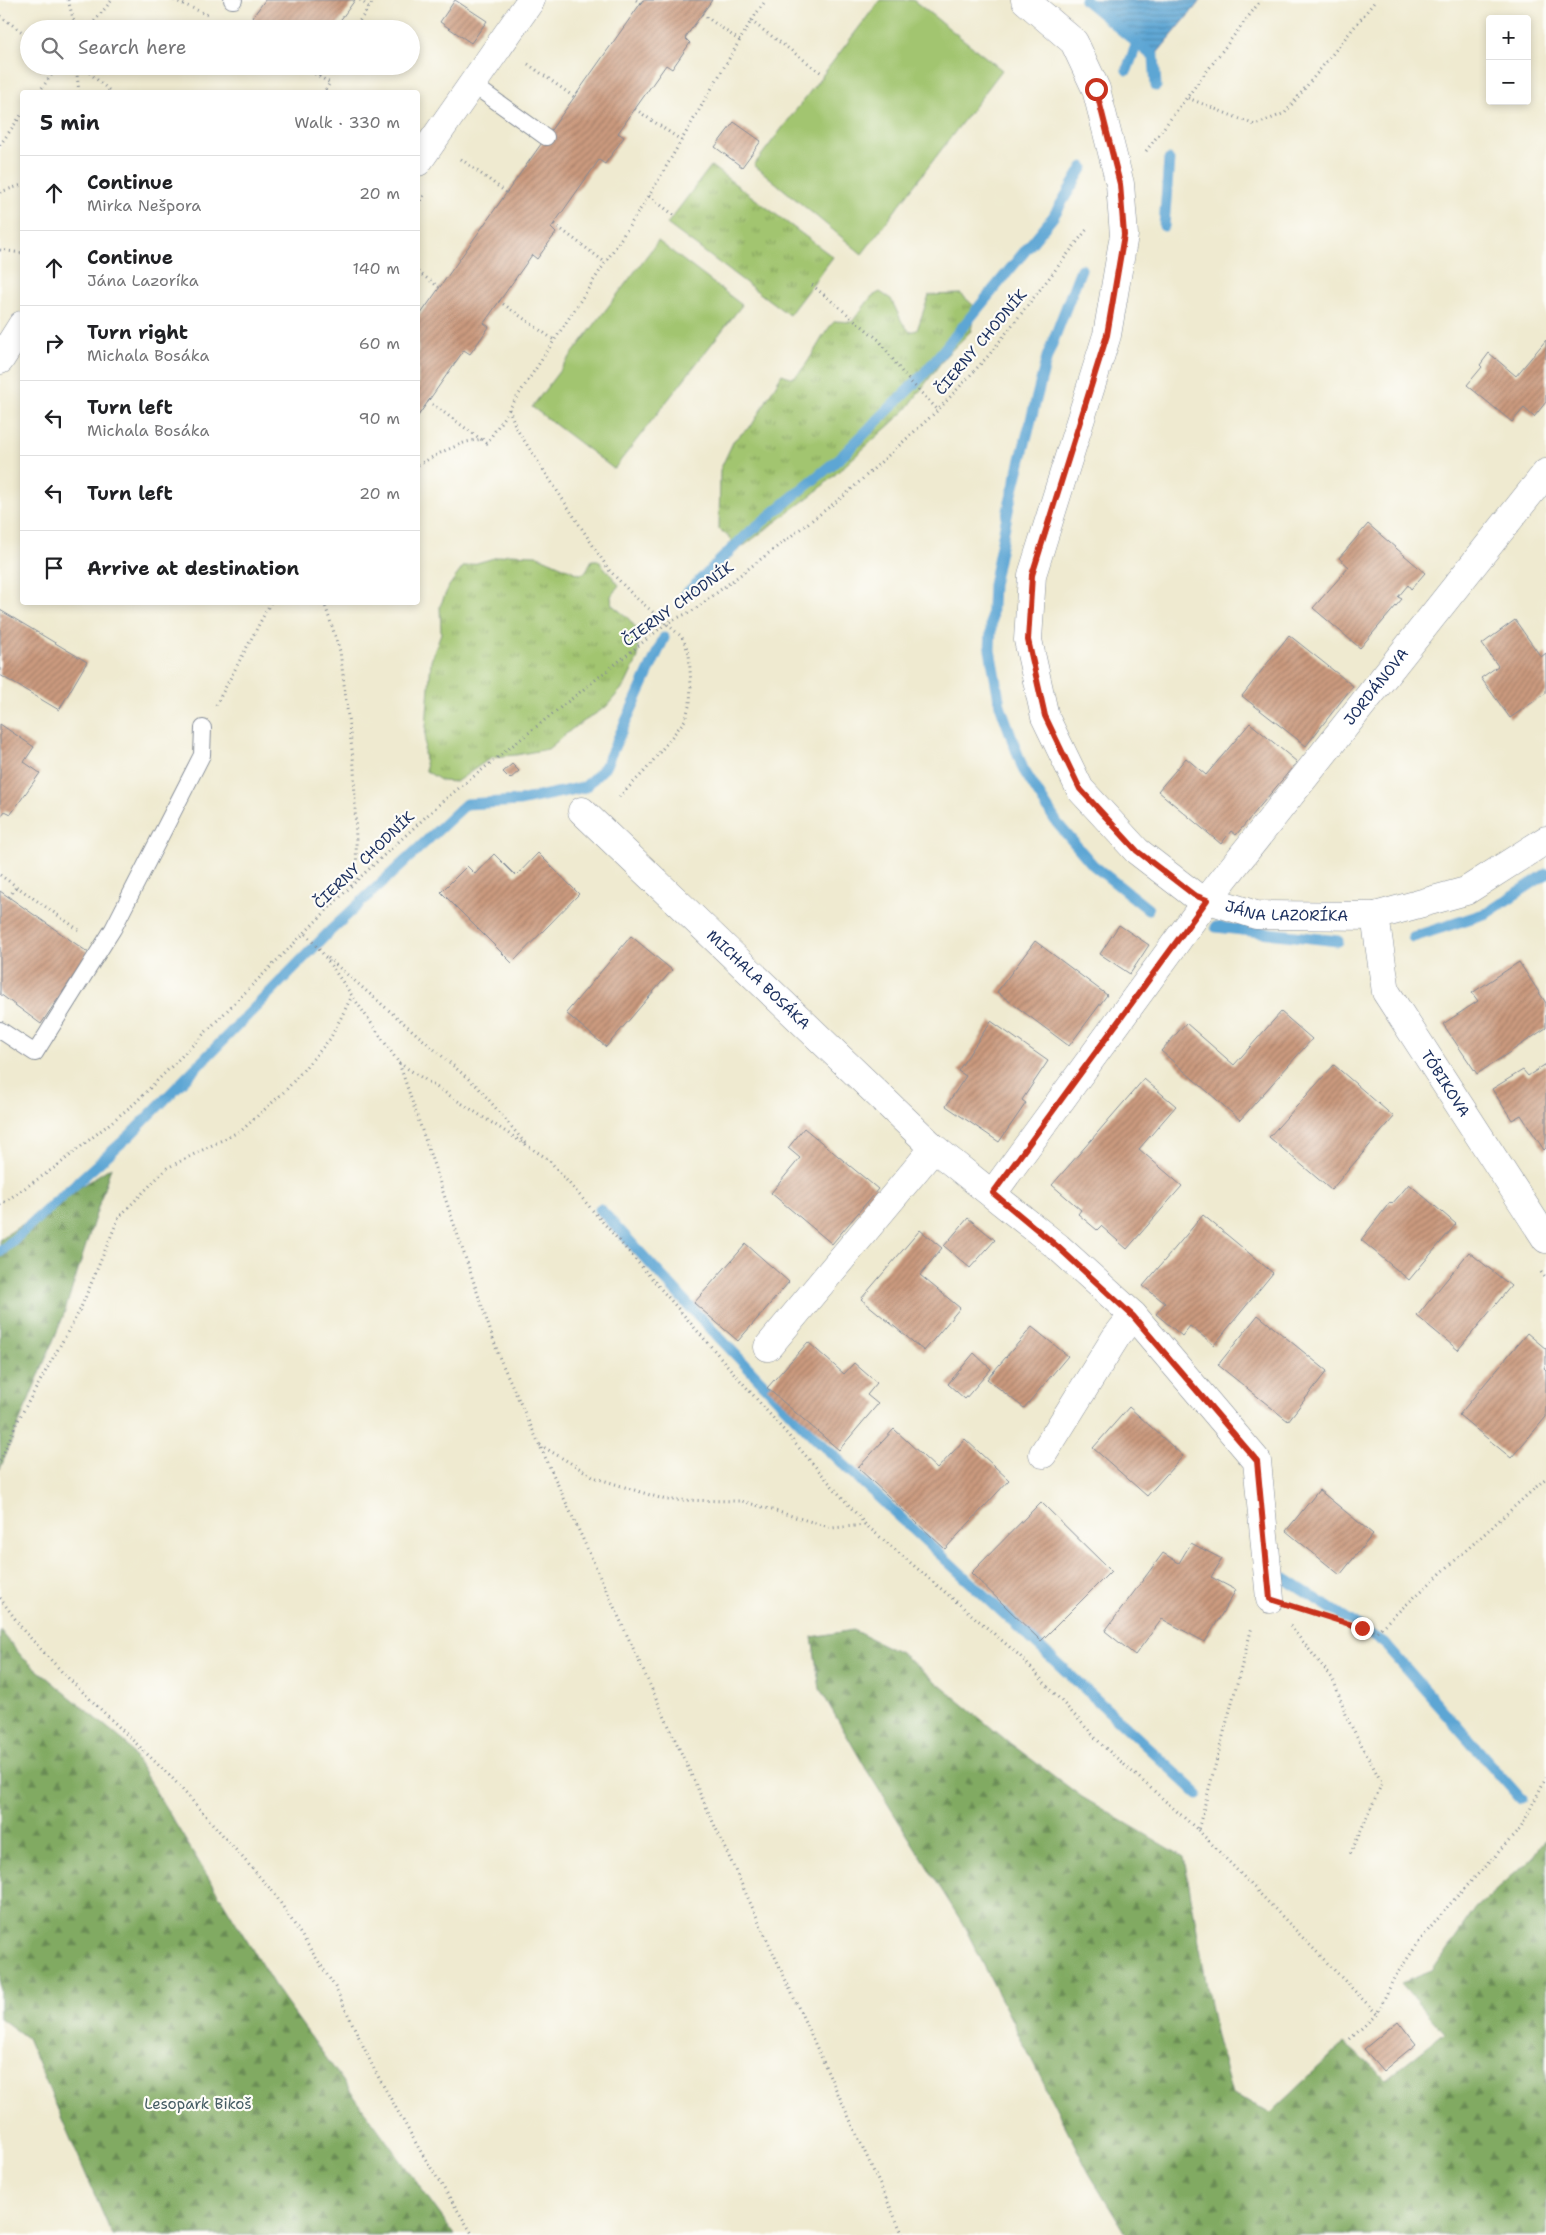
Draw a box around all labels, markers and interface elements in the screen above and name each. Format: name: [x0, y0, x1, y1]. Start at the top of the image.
map controls: [1486, 15, 1531, 105]
button: +: [1486, 15, 1531, 60]
search box: [20, 20, 420, 75]
icon: search: [38, 34, 66, 62]
text: Search here: [78, 35, 187, 60]
button: −: [1486, 60, 1531, 105]
route start: [1085, 78, 1108, 101]
text: 5 min: [40, 109, 100, 137]
text: Walk · 330 m: [294, 112, 400, 133]
text: Continue: [87, 170, 173, 195]
icon: ahead: [40, 179, 68, 207]
text: 20 m: [359, 183, 400, 204]
text: Mirka Nešpora: [87, 195, 201, 216]
text: Continue: [87, 245, 173, 270]
icon: ahead: [40, 254, 68, 282]
text: 140 m: [353, 258, 400, 279]
text: Jána Lazoríka: [87, 270, 199, 291]
street label: ČIERNY CHODNÍK: [930, 284, 1031, 399]
text: Turn right: [87, 320, 188, 345]
icon: right: [40, 329, 68, 357]
text: 60 m: [359, 333, 400, 354]
text: Michala Bosáka: [87, 345, 209, 366]
text: Turn left: [87, 395, 173, 420]
icon: left: [40, 404, 68, 432]
text: 90 m: [359, 408, 400, 429]
text: Michala Bosáka: [87, 420, 209, 441]
icon: left: [40, 479, 68, 507]
text: Turn left: [87, 481, 173, 506]
text: 20 m: [359, 483, 400, 504]
icon: arrive: [40, 554, 68, 582]
text: Arrive at destination: [87, 556, 299, 581]
street label: ČIERNY CHODNÍK: [618, 556, 738, 651]
street label: JORDÁNOVA: [1340, 644, 1413, 729]
street label: ČIERNY CHODNÍK: [309, 806, 419, 913]
street label: JÁNA LAZORÍKA: [1222, 896, 1348, 926]
street label: MICHALA BOSÁKA: [702, 926, 814, 1034]
street label: TÓBIKOVA: [1416, 1046, 1474, 1121]
route end: [1351, 1617, 1374, 1640]
park label: Lesopark Bikoš: [144, 2094, 252, 2114]

